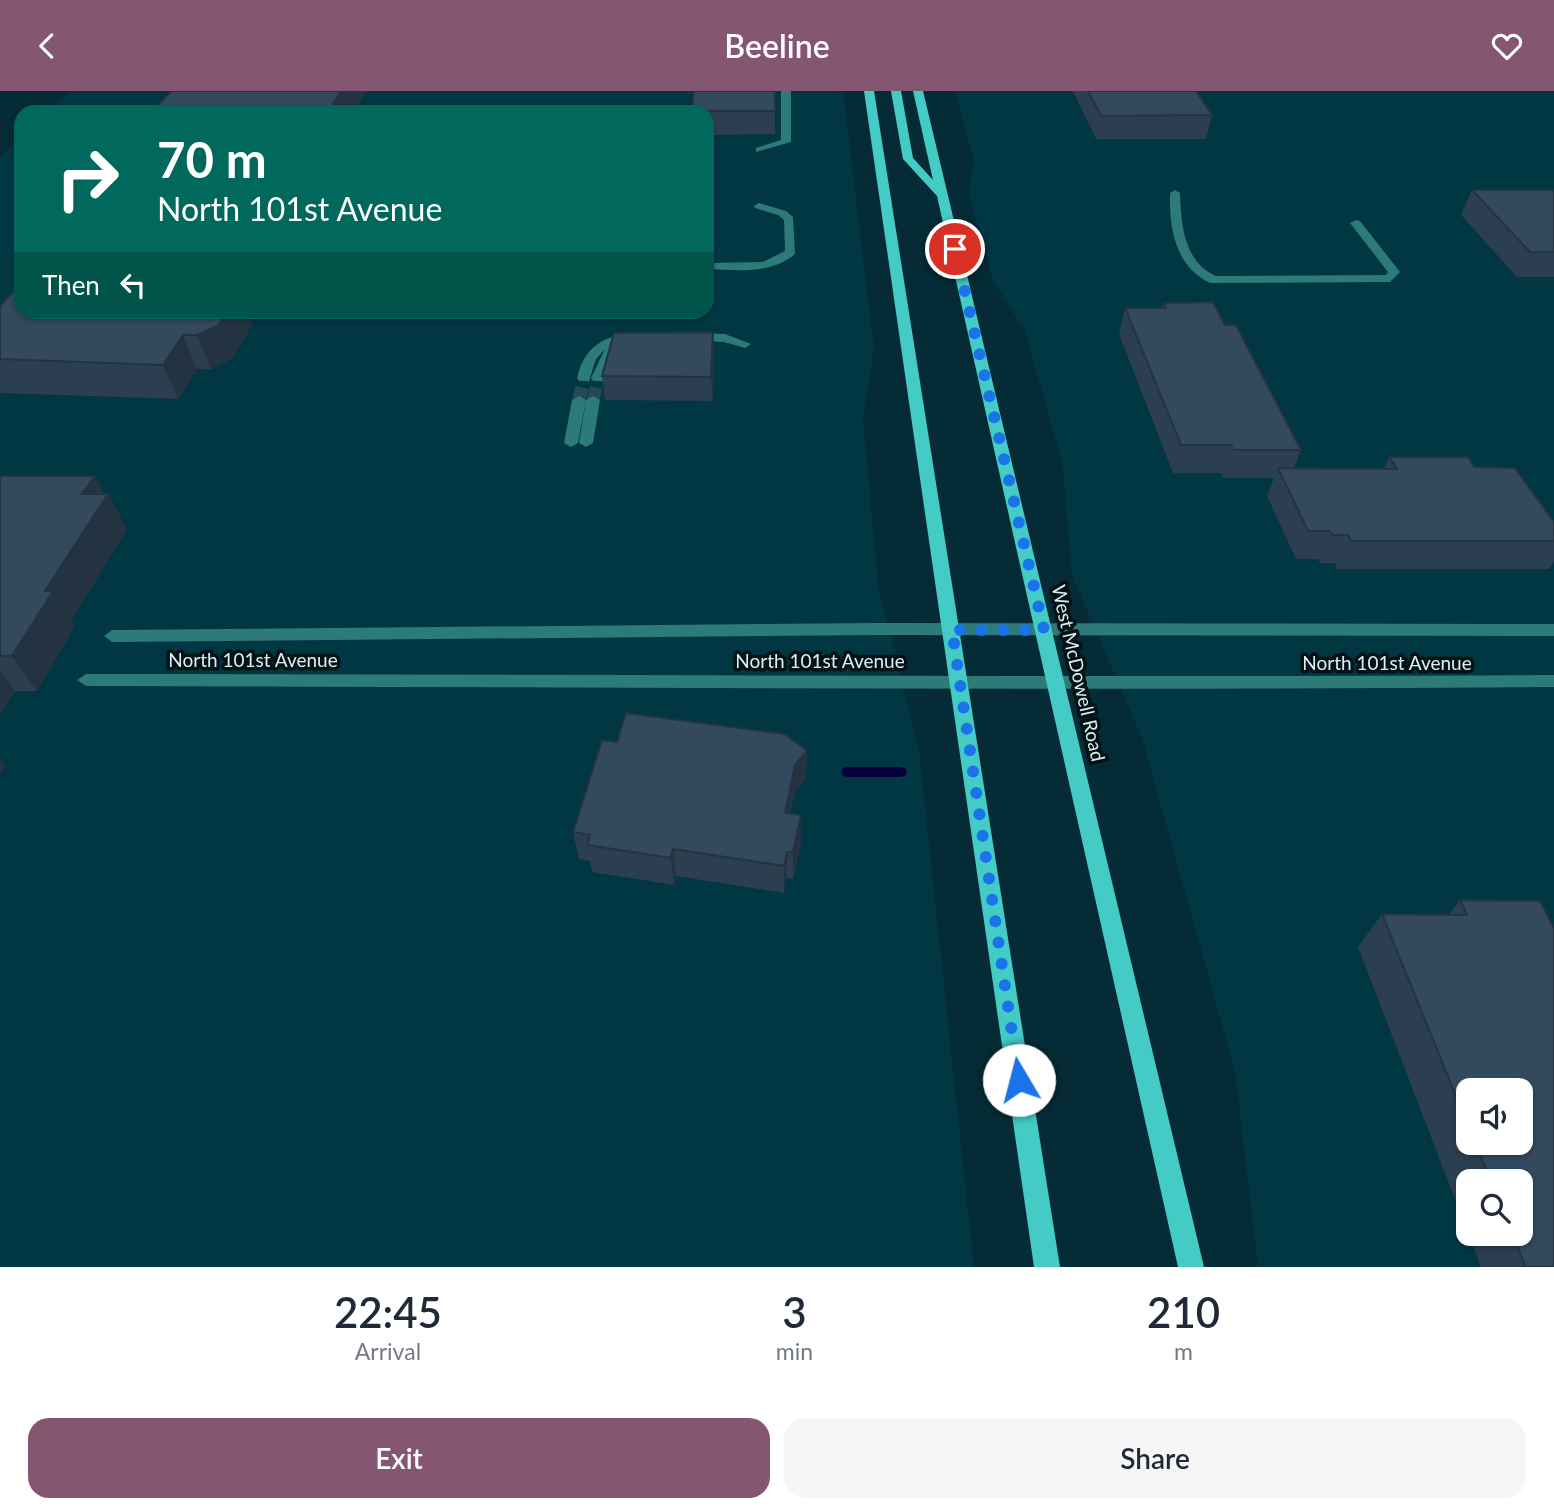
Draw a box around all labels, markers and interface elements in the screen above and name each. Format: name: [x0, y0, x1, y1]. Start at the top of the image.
text: Beeline: [724, 26, 830, 65]
icon: back: [28, 27, 66, 65]
icon: heart: [1488, 27, 1526, 65]
text: 70 m: [157, 130, 267, 188]
icon: right: [42, 133, 133, 224]
text: North 101st Avenue: [157, 189, 442, 228]
pin: [925, 219, 985, 279]
icon: arrive: [936, 230, 974, 268]
icon: left: [114, 266, 152, 304]
text: Then: [42, 269, 100, 301]
street label: West McDowell Road: [1047, 582, 1111, 764]
street label: North 101st Avenue: [168, 648, 338, 671]
street label: North 101st Avenue: [735, 649, 905, 672]
street label: North 101st Avenue: [1302, 651, 1472, 674]
position arrow: [982, 1043, 1056, 1117]
map controls: [1456, 1078, 1533, 1246]
button: sound: [1456, 1078, 1533, 1155]
button: search: [1456, 1169, 1533, 1246]
text: 22:45: [334, 1287, 442, 1337]
text: 3: [782, 1287, 807, 1337]
text: 210: [1147, 1287, 1220, 1337]
text: Arrival: [355, 1337, 421, 1365]
text: min: [776, 1337, 813, 1365]
text: m: [1174, 1337, 1193, 1365]
button: Exit: [28, 1418, 770, 1498]
button: Share: [784, 1418, 1526, 1498]

